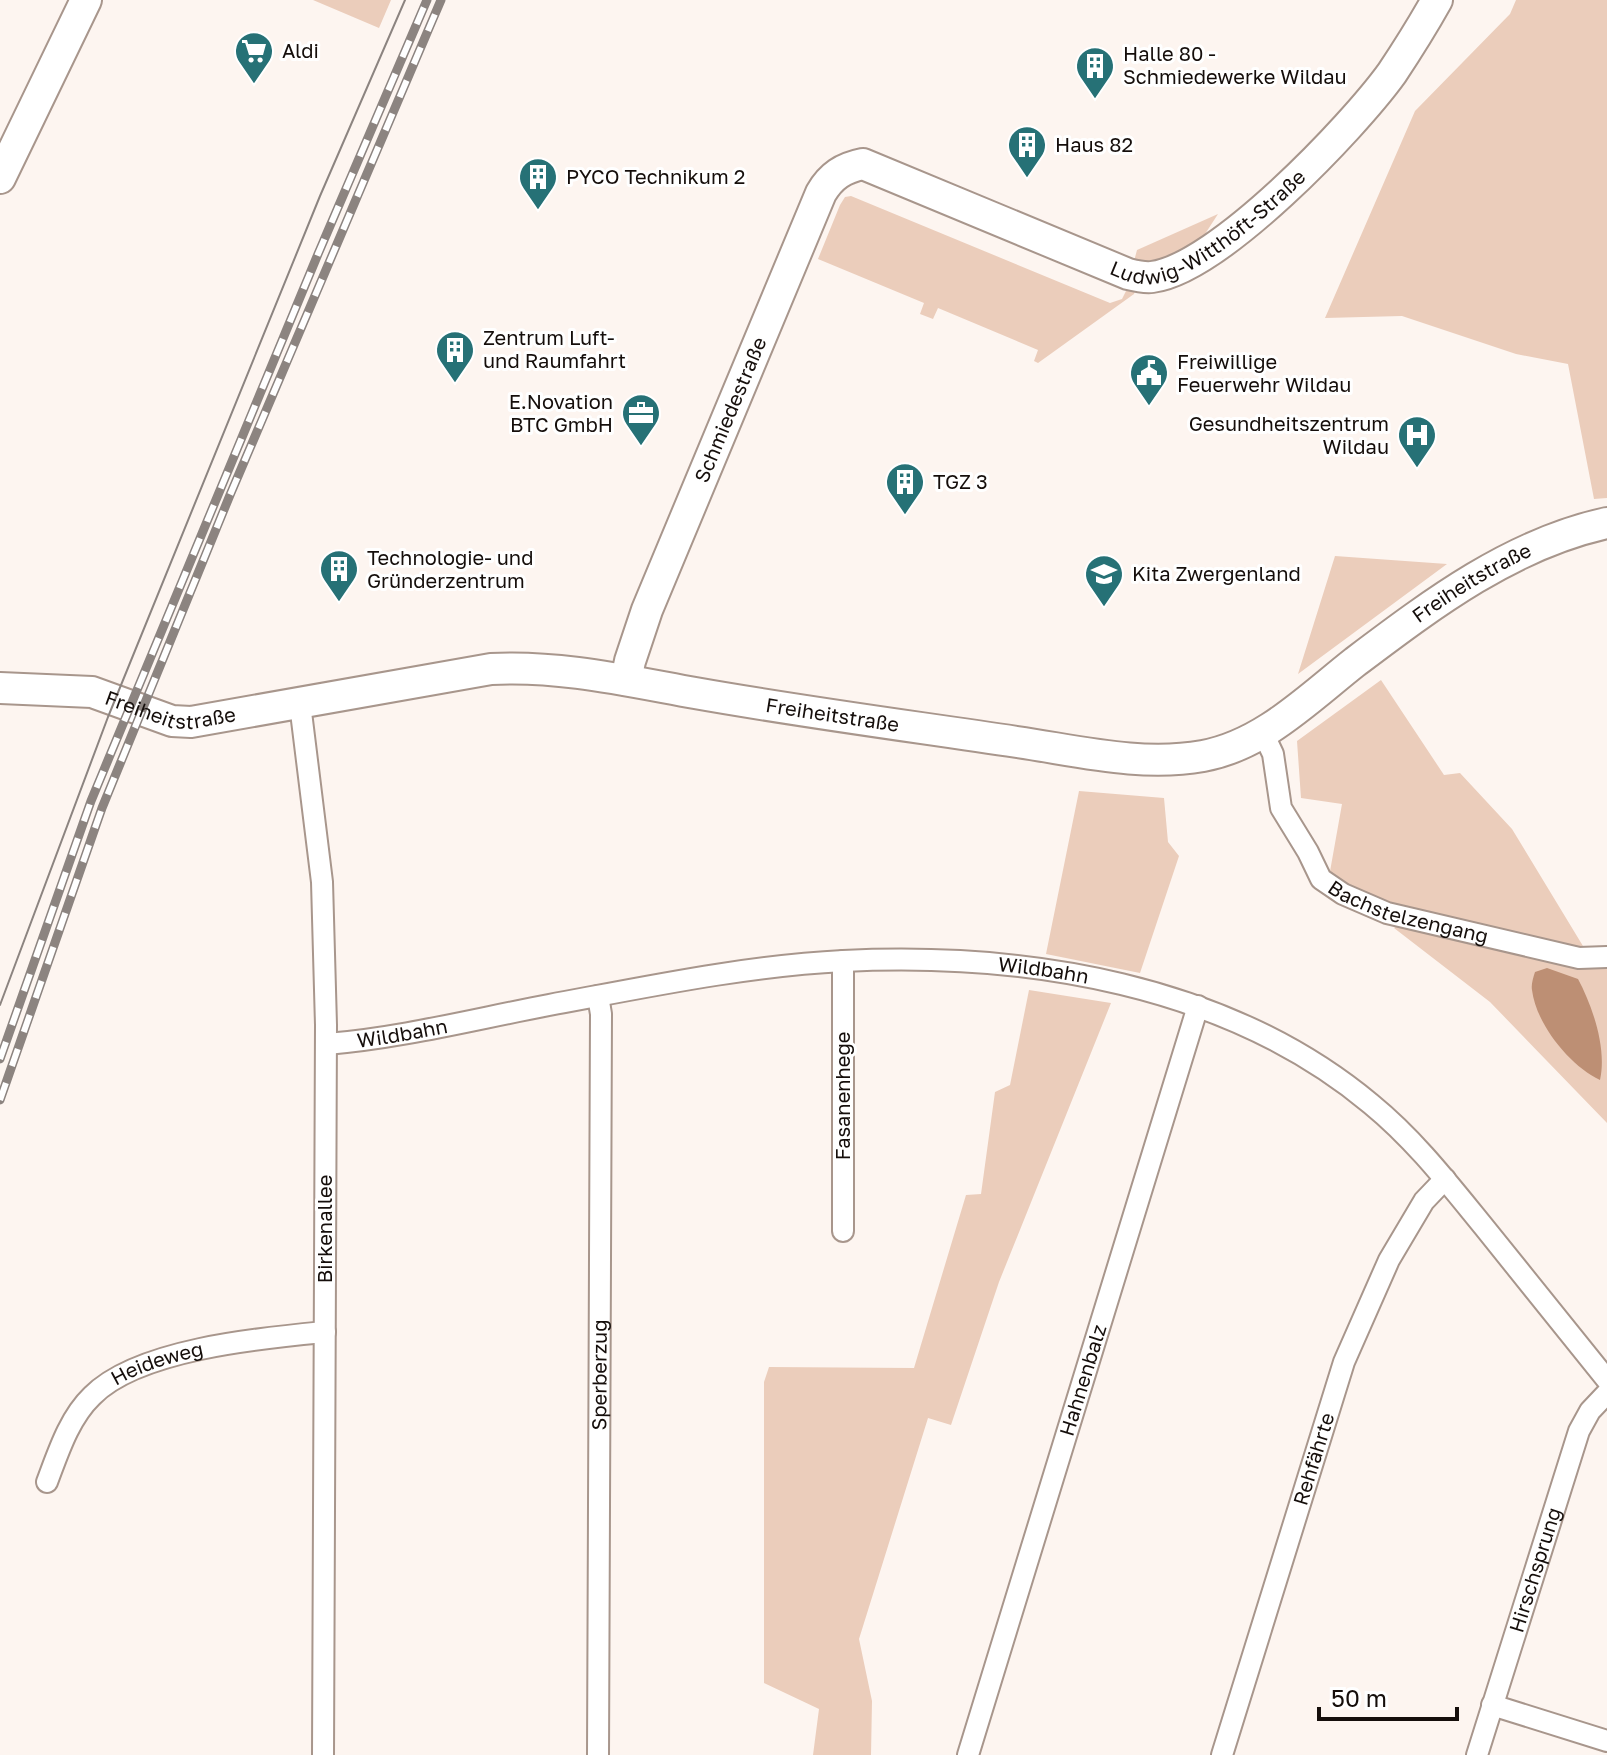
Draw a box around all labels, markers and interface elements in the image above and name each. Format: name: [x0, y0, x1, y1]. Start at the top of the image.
supermarket icon: Aldi: [233, 30, 275, 85]
place label: Aldi: [282, 38, 319, 62]
place label: Halle 80 - Schmiedewerke Wildau: [1123, 41, 1347, 88]
building icon: Halle 80 - Schmiedewerke Wildau: [1074, 45, 1116, 100]
building icon: Haus 82: [1006, 124, 1048, 179]
place label: Haus 82: [1055, 132, 1133, 156]
building icon: PYCO Technikum 2: [517, 156, 559, 211]
place label: PYCO Technikum 2: [566, 164, 745, 188]
street label: Ludwig-Witthöft-Straße: [1107, 164, 1310, 289]
place label: Zentrum Luft- und Raumfahrt: [483, 325, 626, 372]
building icon: Zentrum Luft- und Raumfahrt: [434, 329, 476, 384]
street label: Schmiedestraße: [689, 333, 771, 486]
place label: Freiwillige Feuerwehr Wildau: [1177, 349, 1351, 396]
public building icon: Freiwillige Feuerwehr Wildau: [1128, 352, 1170, 407]
place label: E.Novation BTC GmbH: [509, 389, 613, 436]
office icon: E.Novation BTC GmbH: [620, 392, 662, 447]
place label: Gesundheitszentrum Wildau: [1189, 411, 1389, 458]
hospital icon: Gesundheitszentrum Wildau: [1396, 414, 1438, 469]
building icon: TGZ 3: [884, 461, 926, 516]
place label: TGZ 3: [933, 469, 988, 493]
street label: Freiheitstraße: [1407, 537, 1534, 627]
place label: Technologie- und Gründerzentrum: [367, 545, 533, 592]
building icon: Technologie- und Gründerzentrum: [318, 548, 360, 603]
school or university icon: Kita Zwergenland: [1083, 553, 1125, 608]
place label: Kita Zwergenland: [1132, 561, 1301, 585]
street label: Freiheitstraße: [102, 685, 237, 733]
street label: Freiheitstraße: [764, 692, 901, 736]
street label: Bachstelzengang: [1324, 874, 1491, 947]
street label: Wildbahn: [997, 951, 1091, 988]
street label: Wildbahn: [355, 1013, 449, 1052]
street label: Fasanenhege: [830, 1032, 854, 1160]
street label: Birkenallee: [312, 1175, 336, 1283]
street label: Sperberzug: [586, 1319, 611, 1431]
street label: Hahnenbalz: [1054, 1321, 1111, 1439]
street label: Heideweg: [106, 1336, 205, 1390]
street label: Rehfährte: [1287, 1409, 1339, 1508]
street label: Hirschsprung: [1503, 1504, 1565, 1635]
scale bar: [1319, 1671, 1457, 1721]
text: 50 m: [1331, 1683, 1387, 1712]

